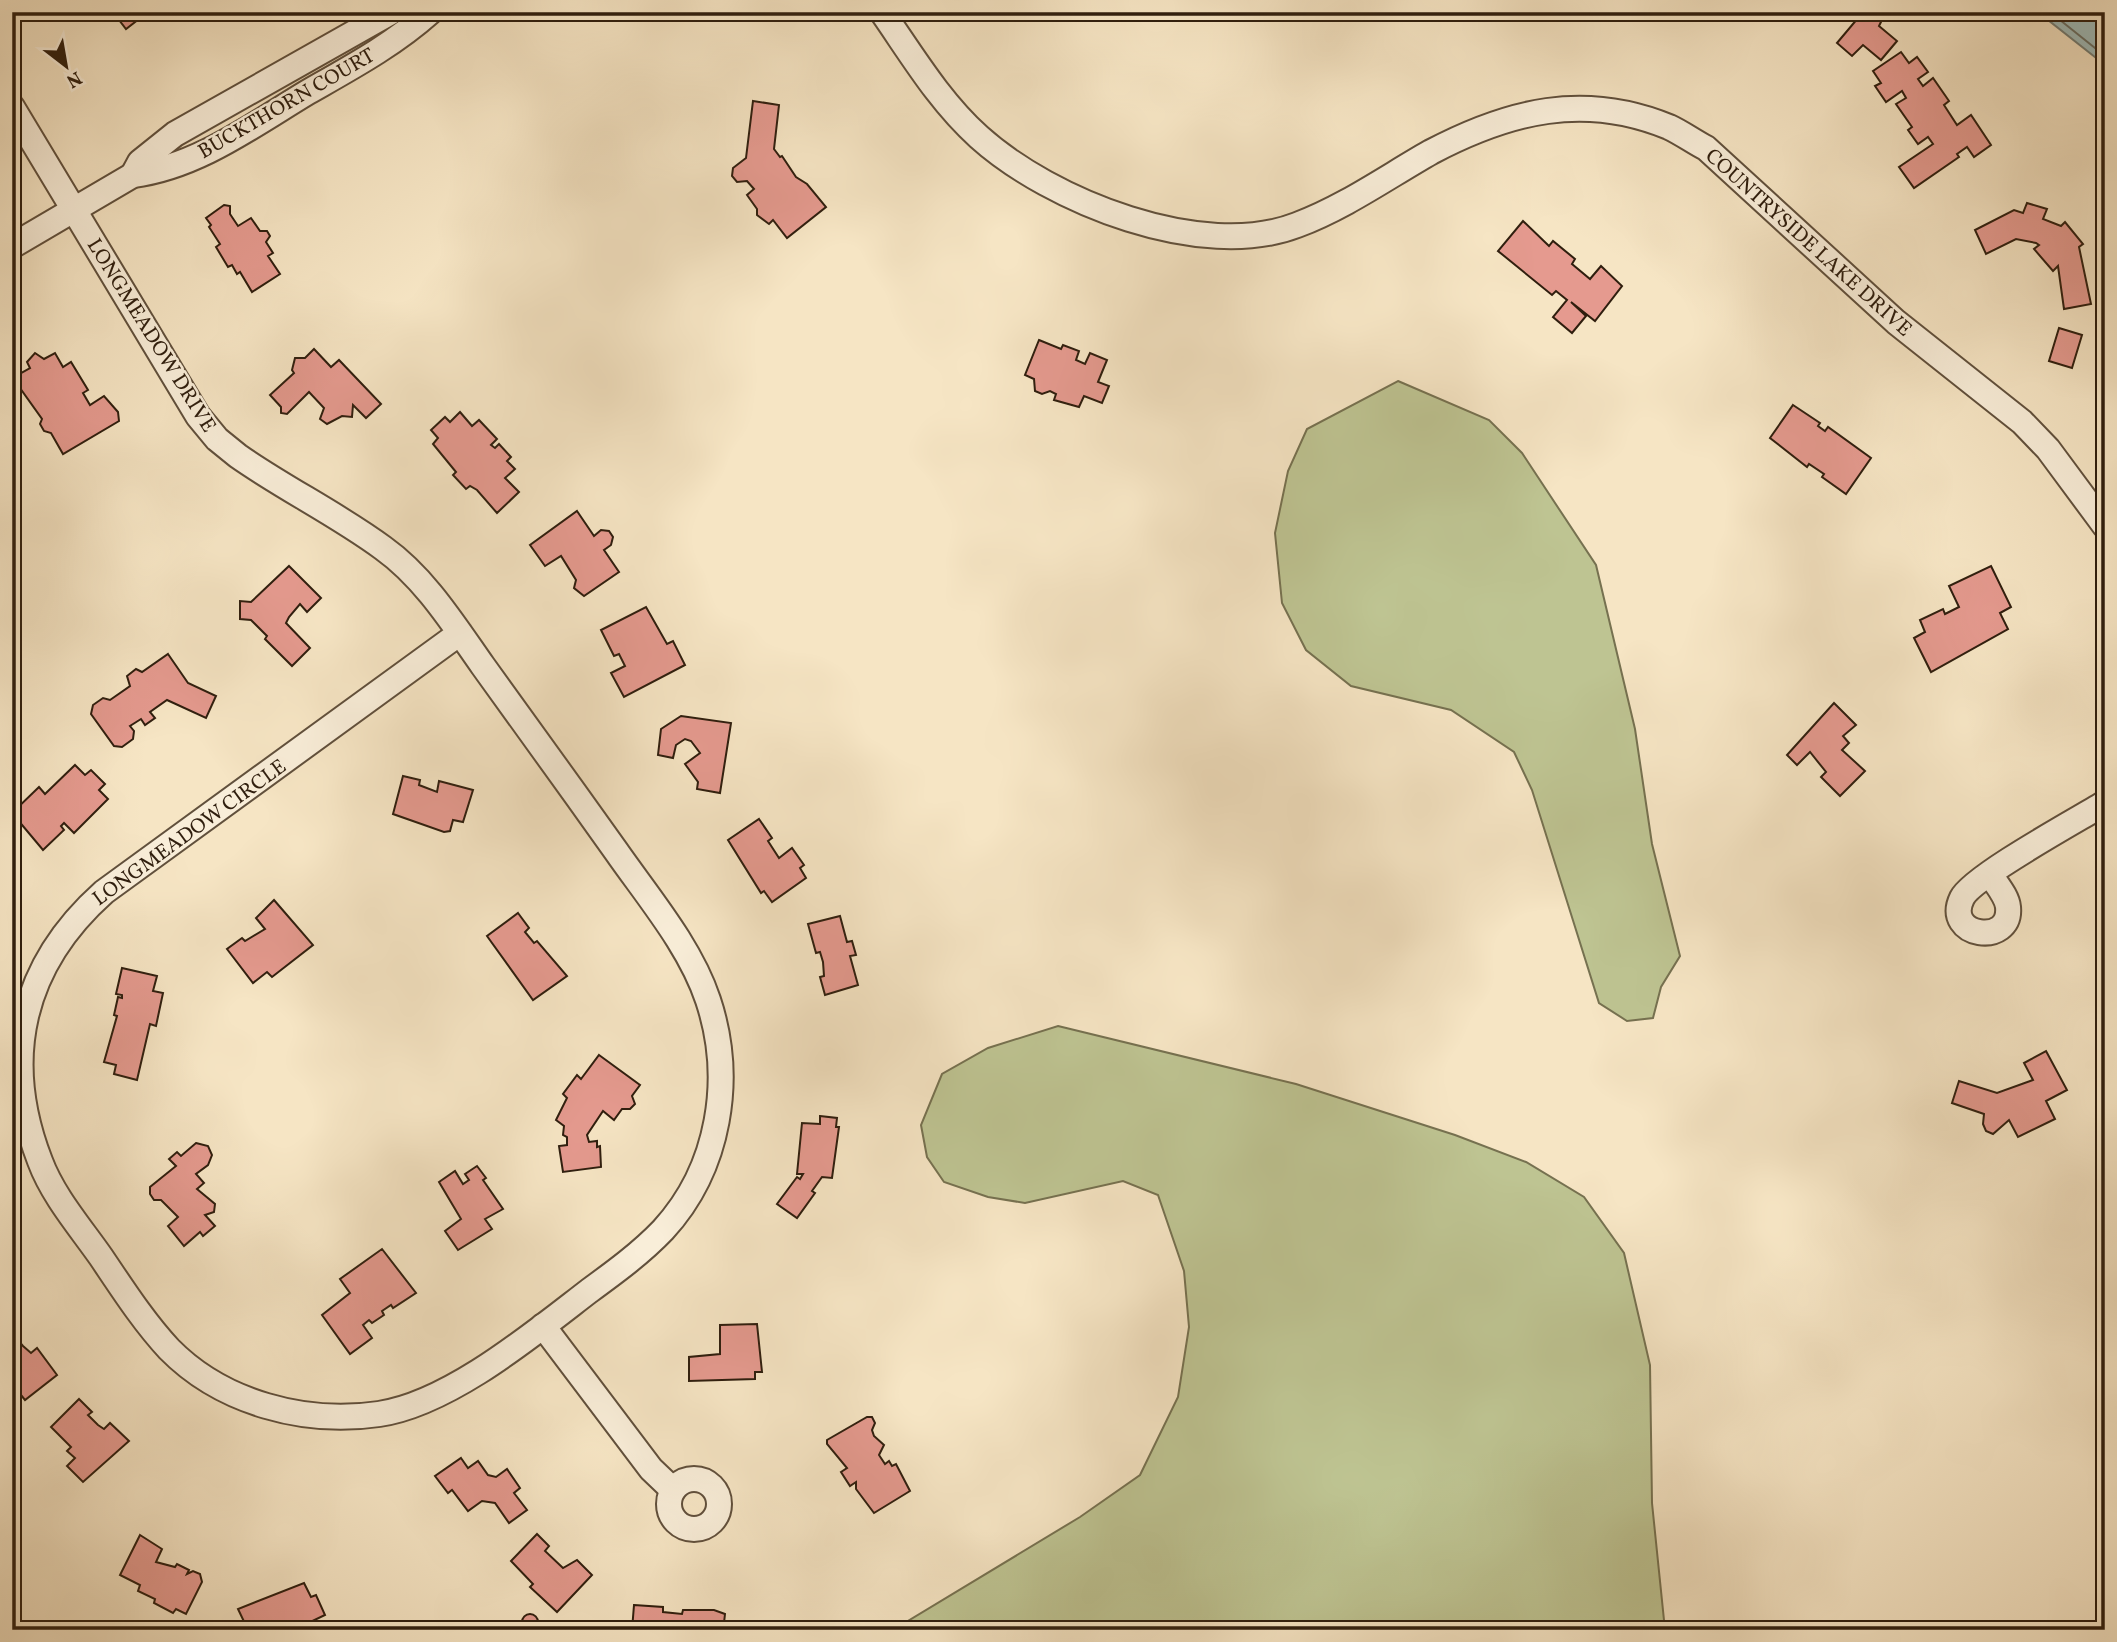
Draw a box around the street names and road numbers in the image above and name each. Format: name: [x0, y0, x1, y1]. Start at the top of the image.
street label: BUCKTHORN COURT: [193, 42, 381, 167]
street label: COUNTRYSIDE LAKE DRIVE: [1698, 142, 1918, 344]
street label: LONGMEADOW DRIVE: [79, 233, 222, 438]
street label: LONGMEADOW CIRCLE: [87, 753, 293, 914]

